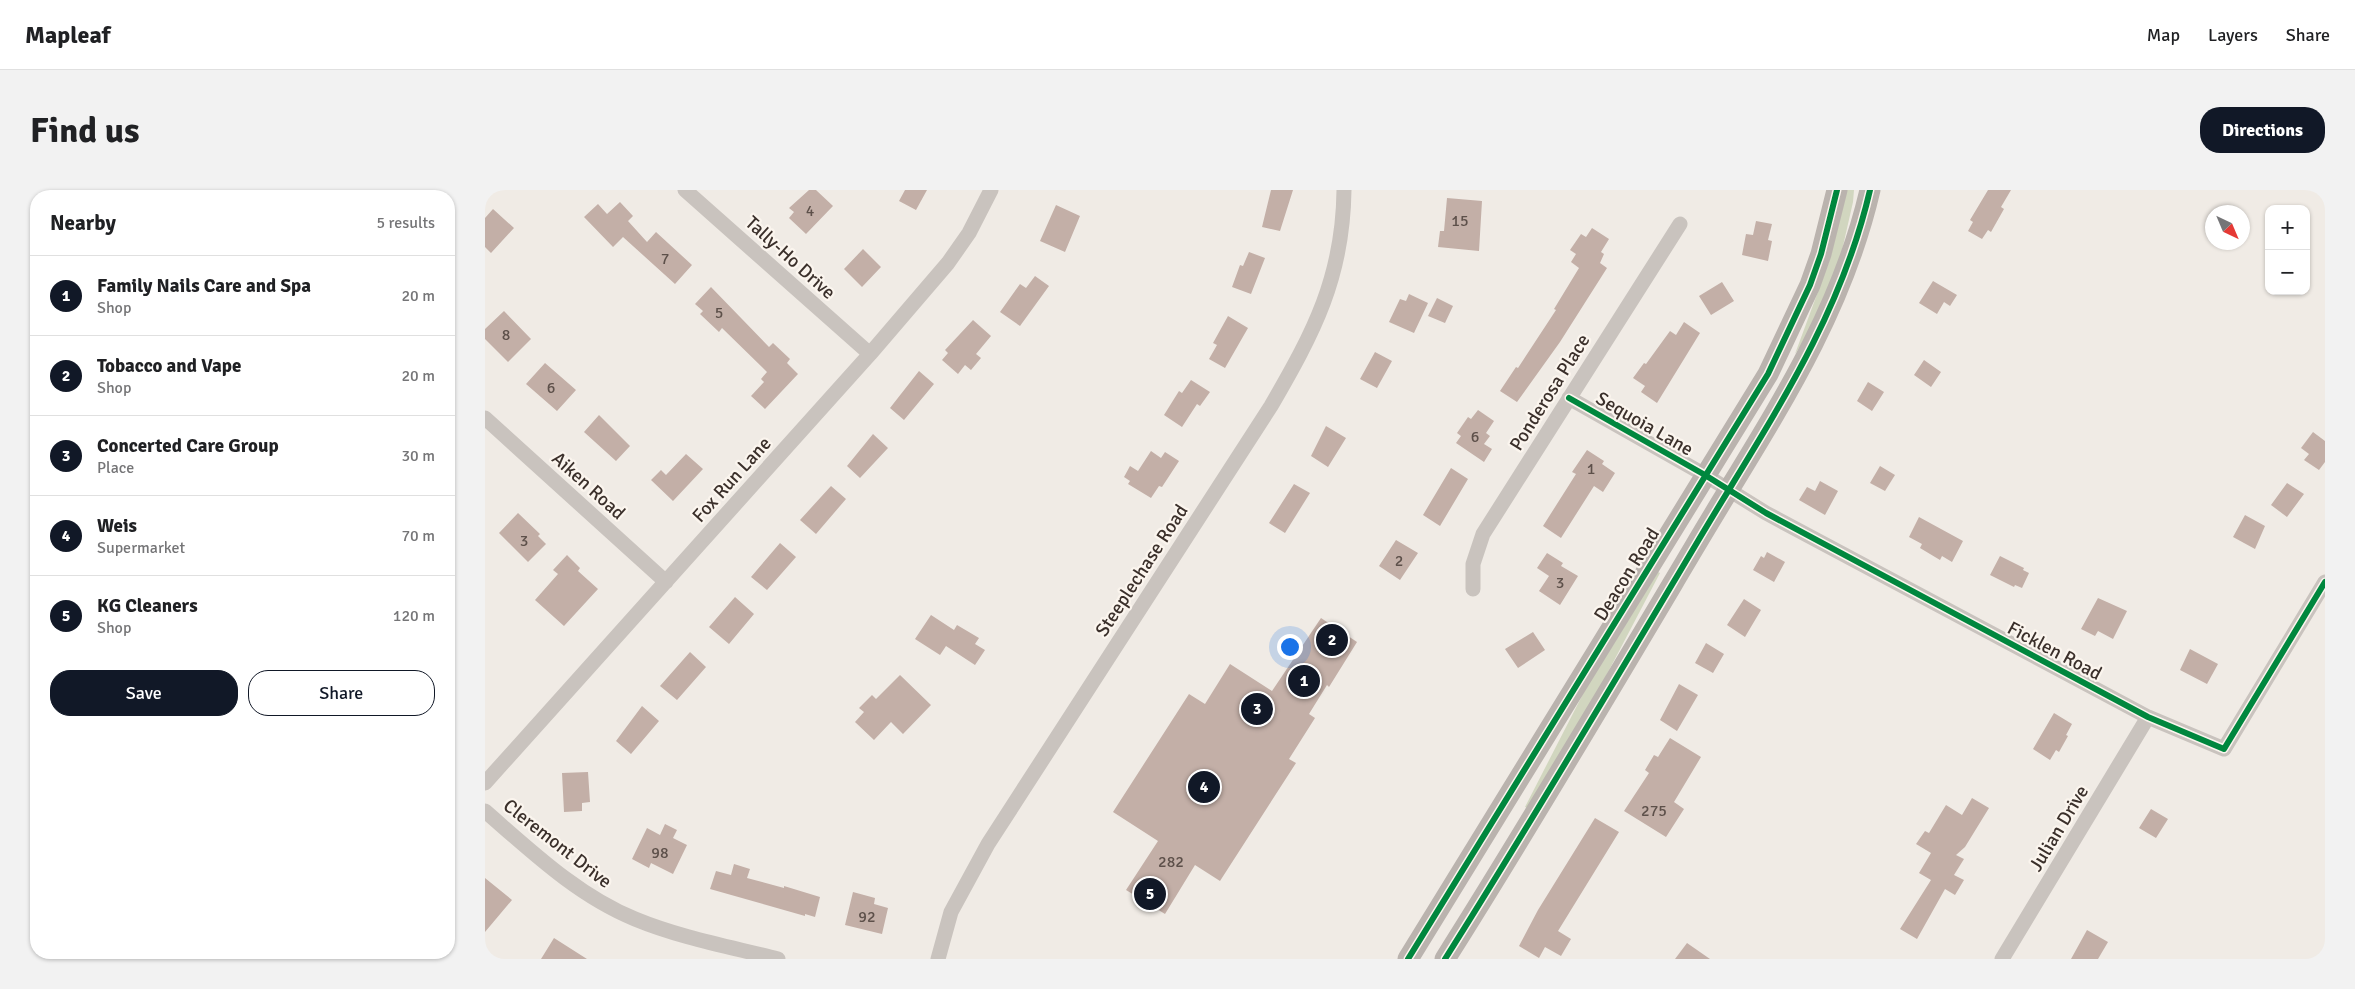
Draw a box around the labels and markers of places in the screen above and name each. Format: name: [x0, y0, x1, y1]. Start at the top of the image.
pin: 2: [1316, 621, 1348, 659]
pin: 1: [1288, 662, 1320, 700]
pin: 3: [1241, 690, 1273, 728]
pin: 4: [1188, 768, 1220, 806]
pin: 5: [1134, 875, 1166, 913]

